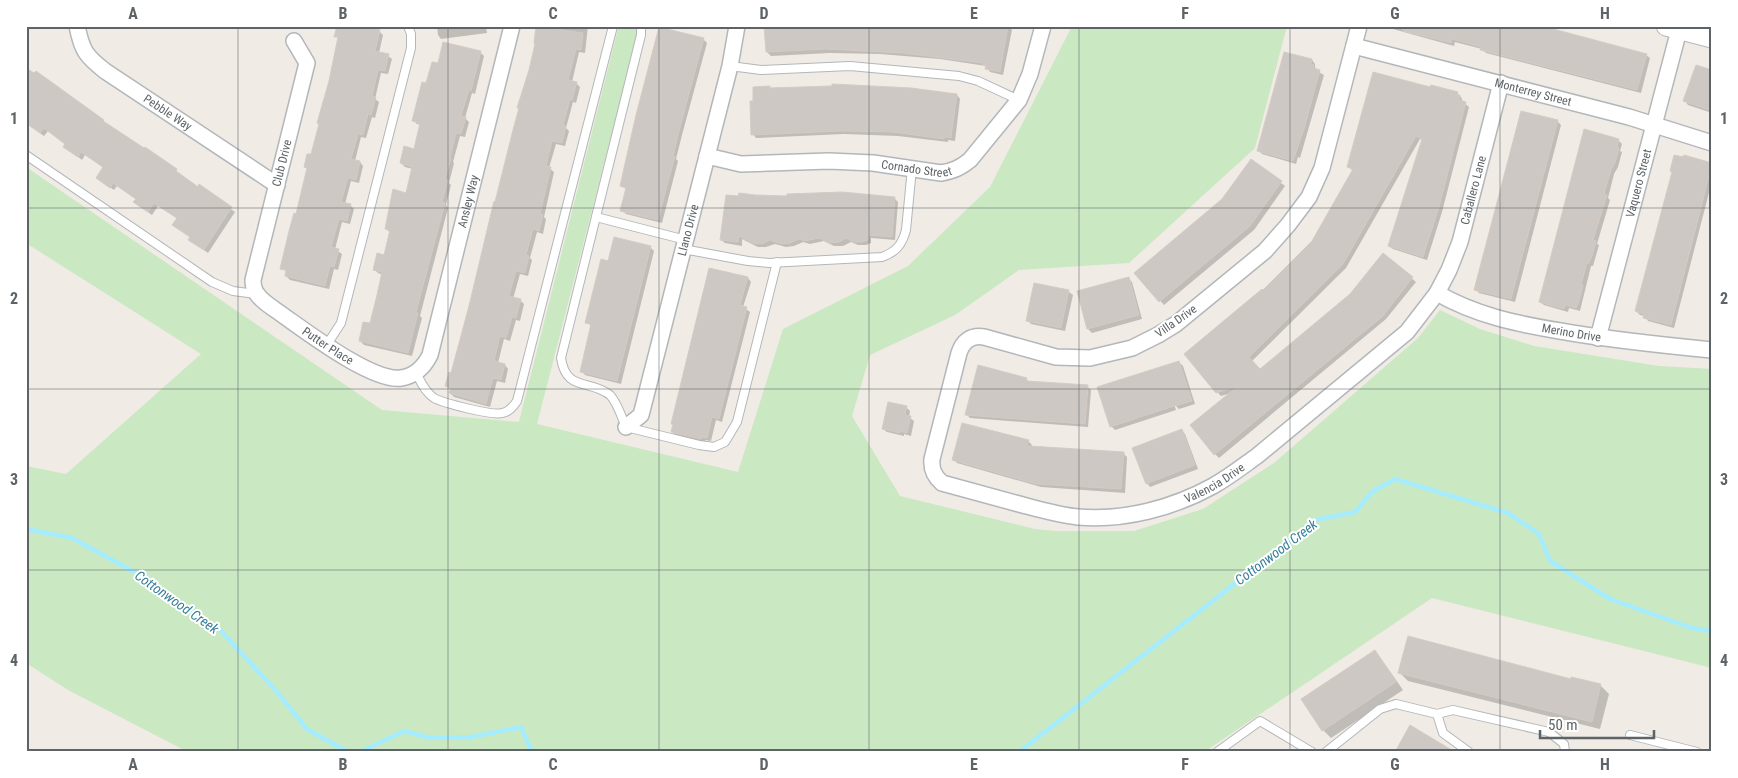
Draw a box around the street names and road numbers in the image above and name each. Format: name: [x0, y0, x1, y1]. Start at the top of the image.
street label: Monterrey Street: [1493, 76, 1573, 109]
street label: Pebble Way: [141, 92, 194, 134]
street label: Club Drive: [269, 138, 295, 188]
street label: Vaquero Street: [1623, 147, 1654, 219]
street label: Caballero Lane: [1458, 154, 1489, 226]
street label: Cornado Street: [880, 157, 954, 180]
street label: Ansley Way: [455, 174, 482, 229]
street label: Llano Drive: [675, 202, 702, 257]
street label: Villa Drive: [1153, 301, 1200, 340]
street label: Merino Drive: [1541, 321, 1602, 345]
street label: Putter Place: [299, 324, 356, 368]
street label: Valencia Drive: [1182, 460, 1248, 506]

